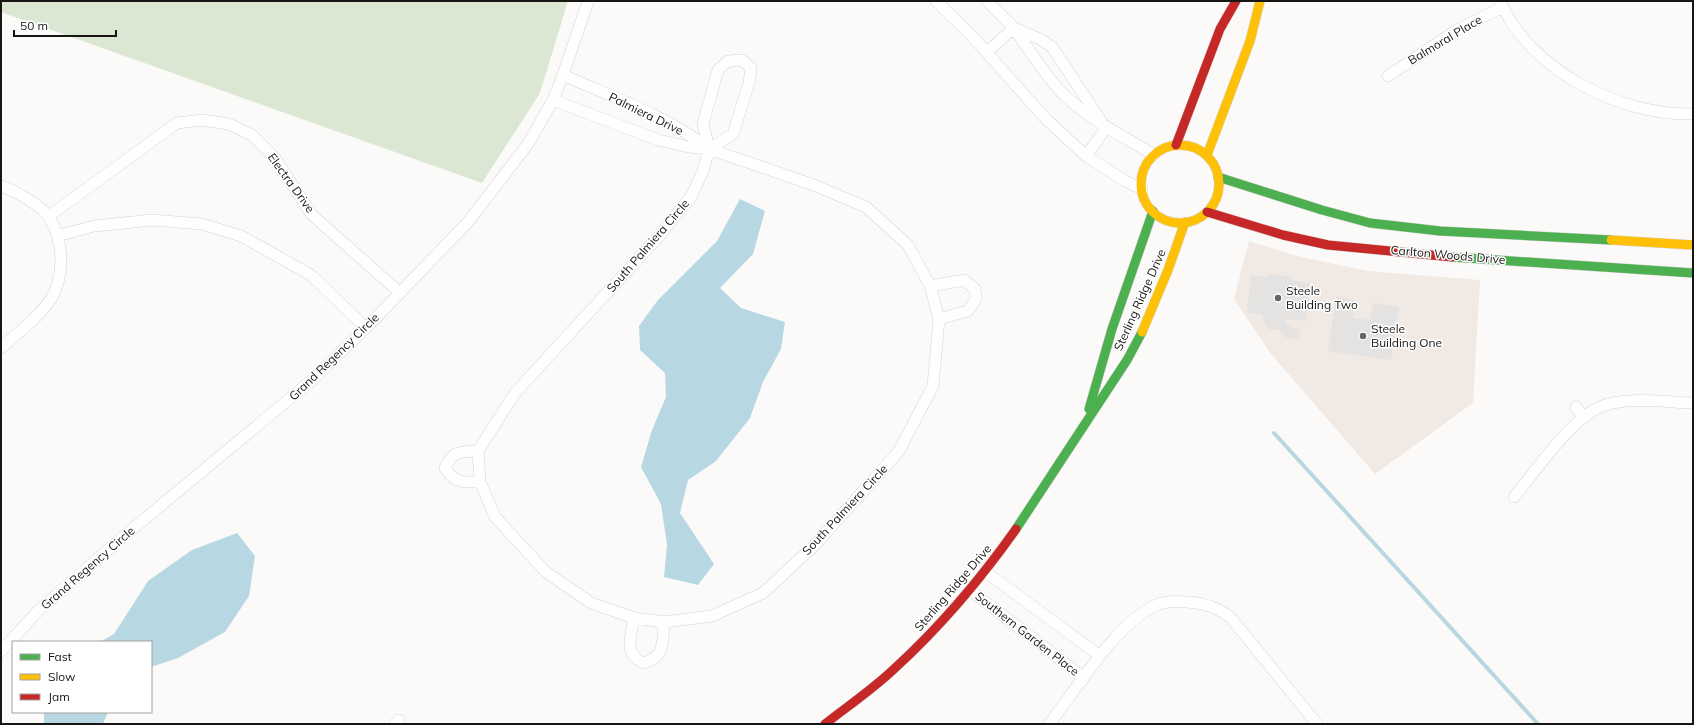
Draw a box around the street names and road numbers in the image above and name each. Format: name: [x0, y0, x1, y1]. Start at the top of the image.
street label: Balmoral Place: [1405, 12, 1484, 67]
street label: Palmiera Drive: [606, 89, 686, 138]
street label: Electra Drive: [265, 150, 318, 216]
street label: South Palmiera Circle: [603, 196, 692, 295]
street label: Carlton Woods Drive: [1390, 242, 1506, 267]
street label: Sterling Ridge Drive: [1110, 247, 1169, 353]
street label: Grand Regency Circle: [286, 310, 382, 403]
street label: South Palmiera Circle: [799, 461, 891, 558]
street label: Grand Regency Circle: [38, 523, 138, 612]
street label: Sterling Ridge Drive: [911, 541, 994, 634]
street label: Southern Garden Place: [972, 588, 1082, 679]

